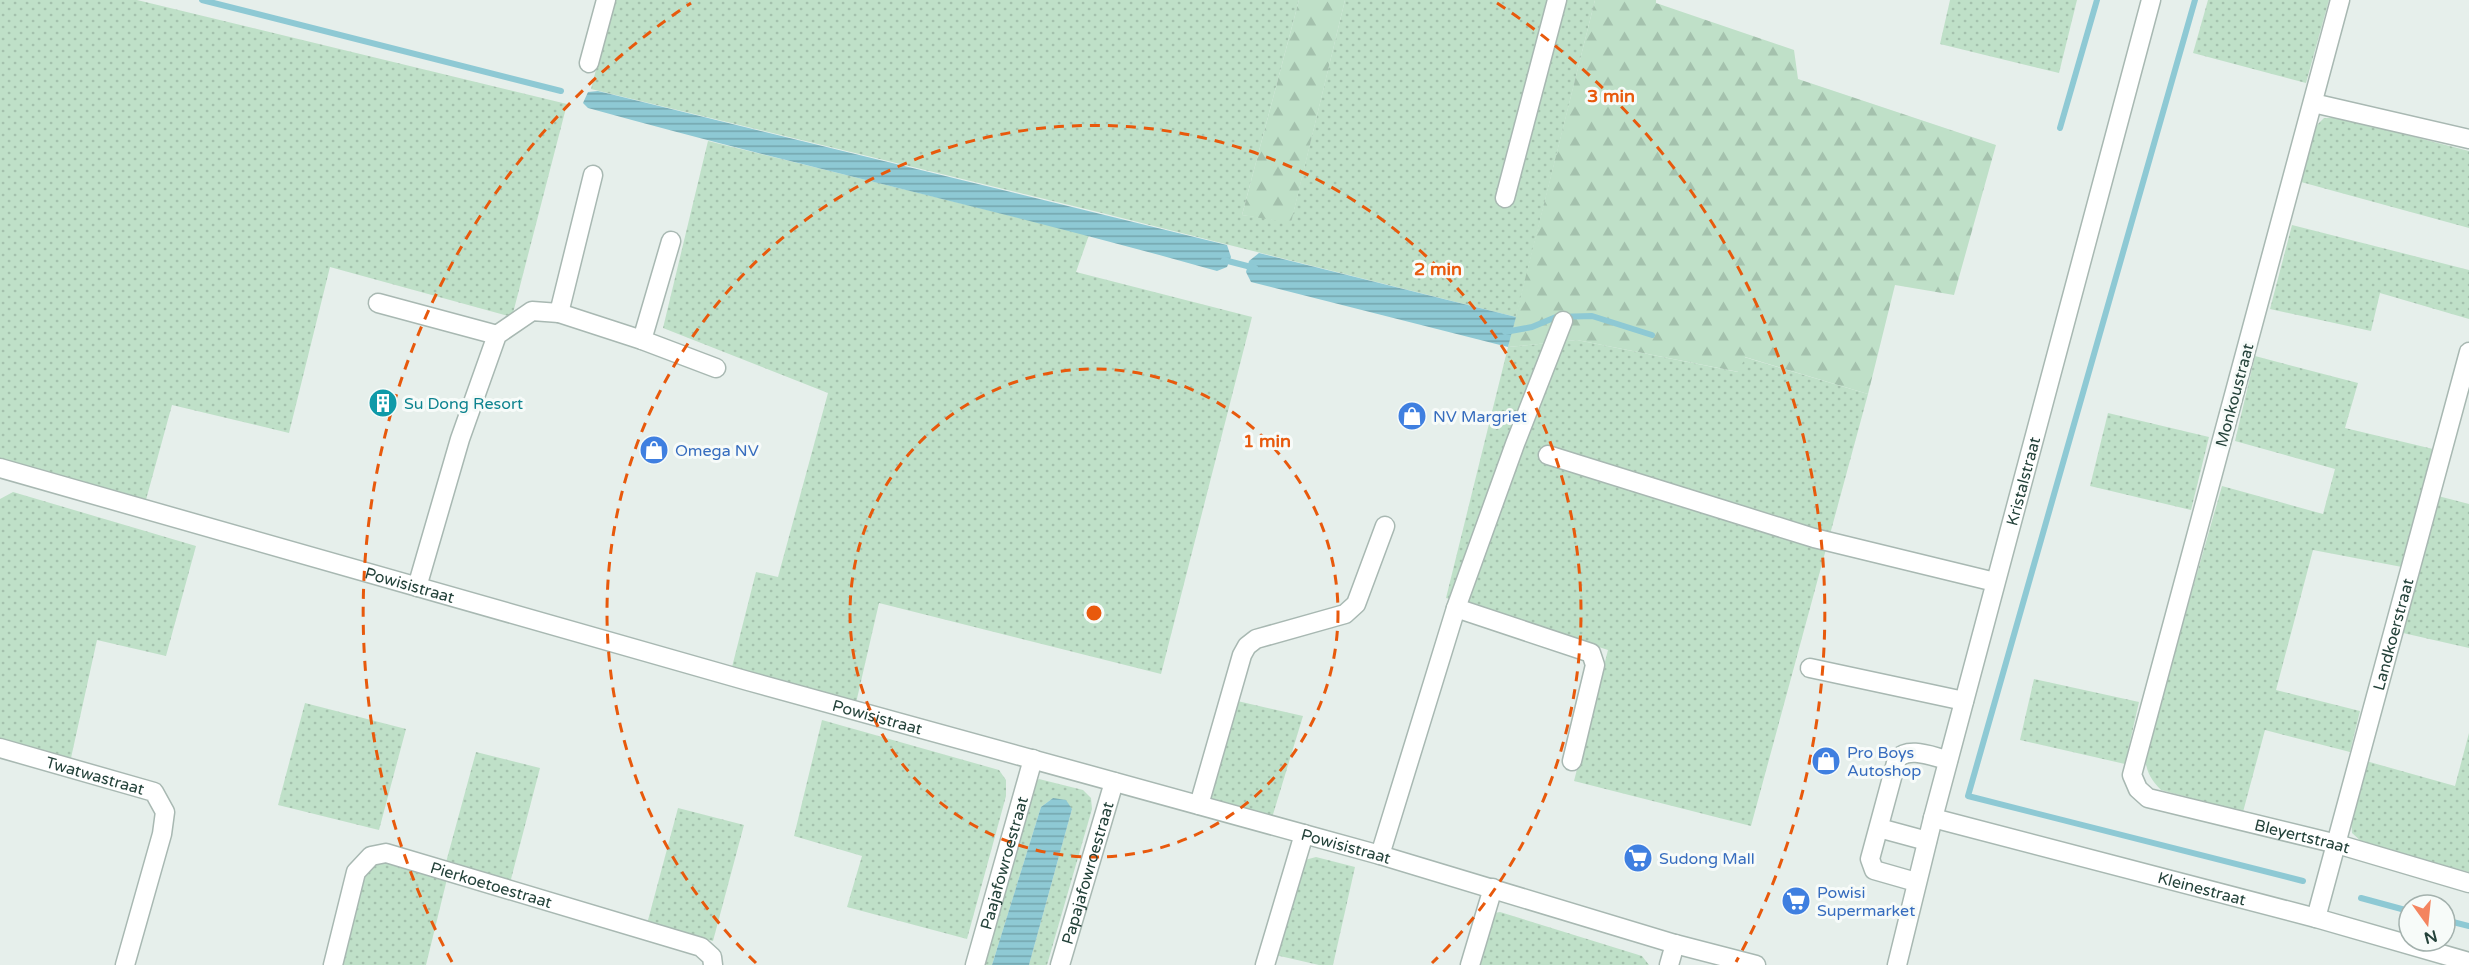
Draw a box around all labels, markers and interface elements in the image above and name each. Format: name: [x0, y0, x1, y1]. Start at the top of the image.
text: 3 min: [1587, 85, 1635, 107]
text: 2 min: [1414, 258, 1462, 280]
street label: Monkoustraat: [2212, 341, 2258, 449]
building icon: Su Dong Resort: [367, 387, 399, 419]
place label: Su Dong Resort: [404, 394, 523, 414]
shop icon: NV Margriet: [1396, 400, 1428, 432]
place label: NV Margriet: [1433, 407, 1527, 427]
text: 1 min: [1243, 430, 1291, 452]
shop icon: Omega NV: [638, 434, 670, 466]
street label: Kristalstraat: [2002, 435, 2045, 528]
place label: Omega NV: [675, 441, 759, 461]
street label: Powisistraat: [362, 563, 457, 608]
street label: Landkoerstraat: [2369, 576, 2418, 693]
centre of rings: [1084, 603, 1104, 623]
street label: Powisistraat: [830, 696, 924, 739]
place label: Pro Boys Autoshop: [1847, 743, 1921, 781]
shop icon: Pro Boys Autoshop: [1810, 745, 1842, 777]
street label: Twatwastraat: [43, 753, 146, 800]
street label: Paajafowroestraat: [976, 794, 1033, 932]
street label: Papajafowroestraat: [1058, 799, 1119, 947]
street label: Bleyertstraat: [2252, 815, 2352, 858]
street label: Powisistraat: [1299, 825, 1393, 869]
supermarket icon: Sudong Mall: [1622, 842, 1654, 874]
place label: Sudong Mall: [1659, 849, 1755, 869]
street label: Pierkoetoestraat: [428, 858, 554, 913]
street label: Kleinestraat: [2155, 868, 2248, 910]
place label: Powisi Supermarket: [1817, 883, 1915, 921]
supermarket icon: Powisi Supermarket: [1780, 885, 1812, 917]
north arrow: [2397, 893, 2457, 953]
text: N: [2422, 925, 2439, 948]

